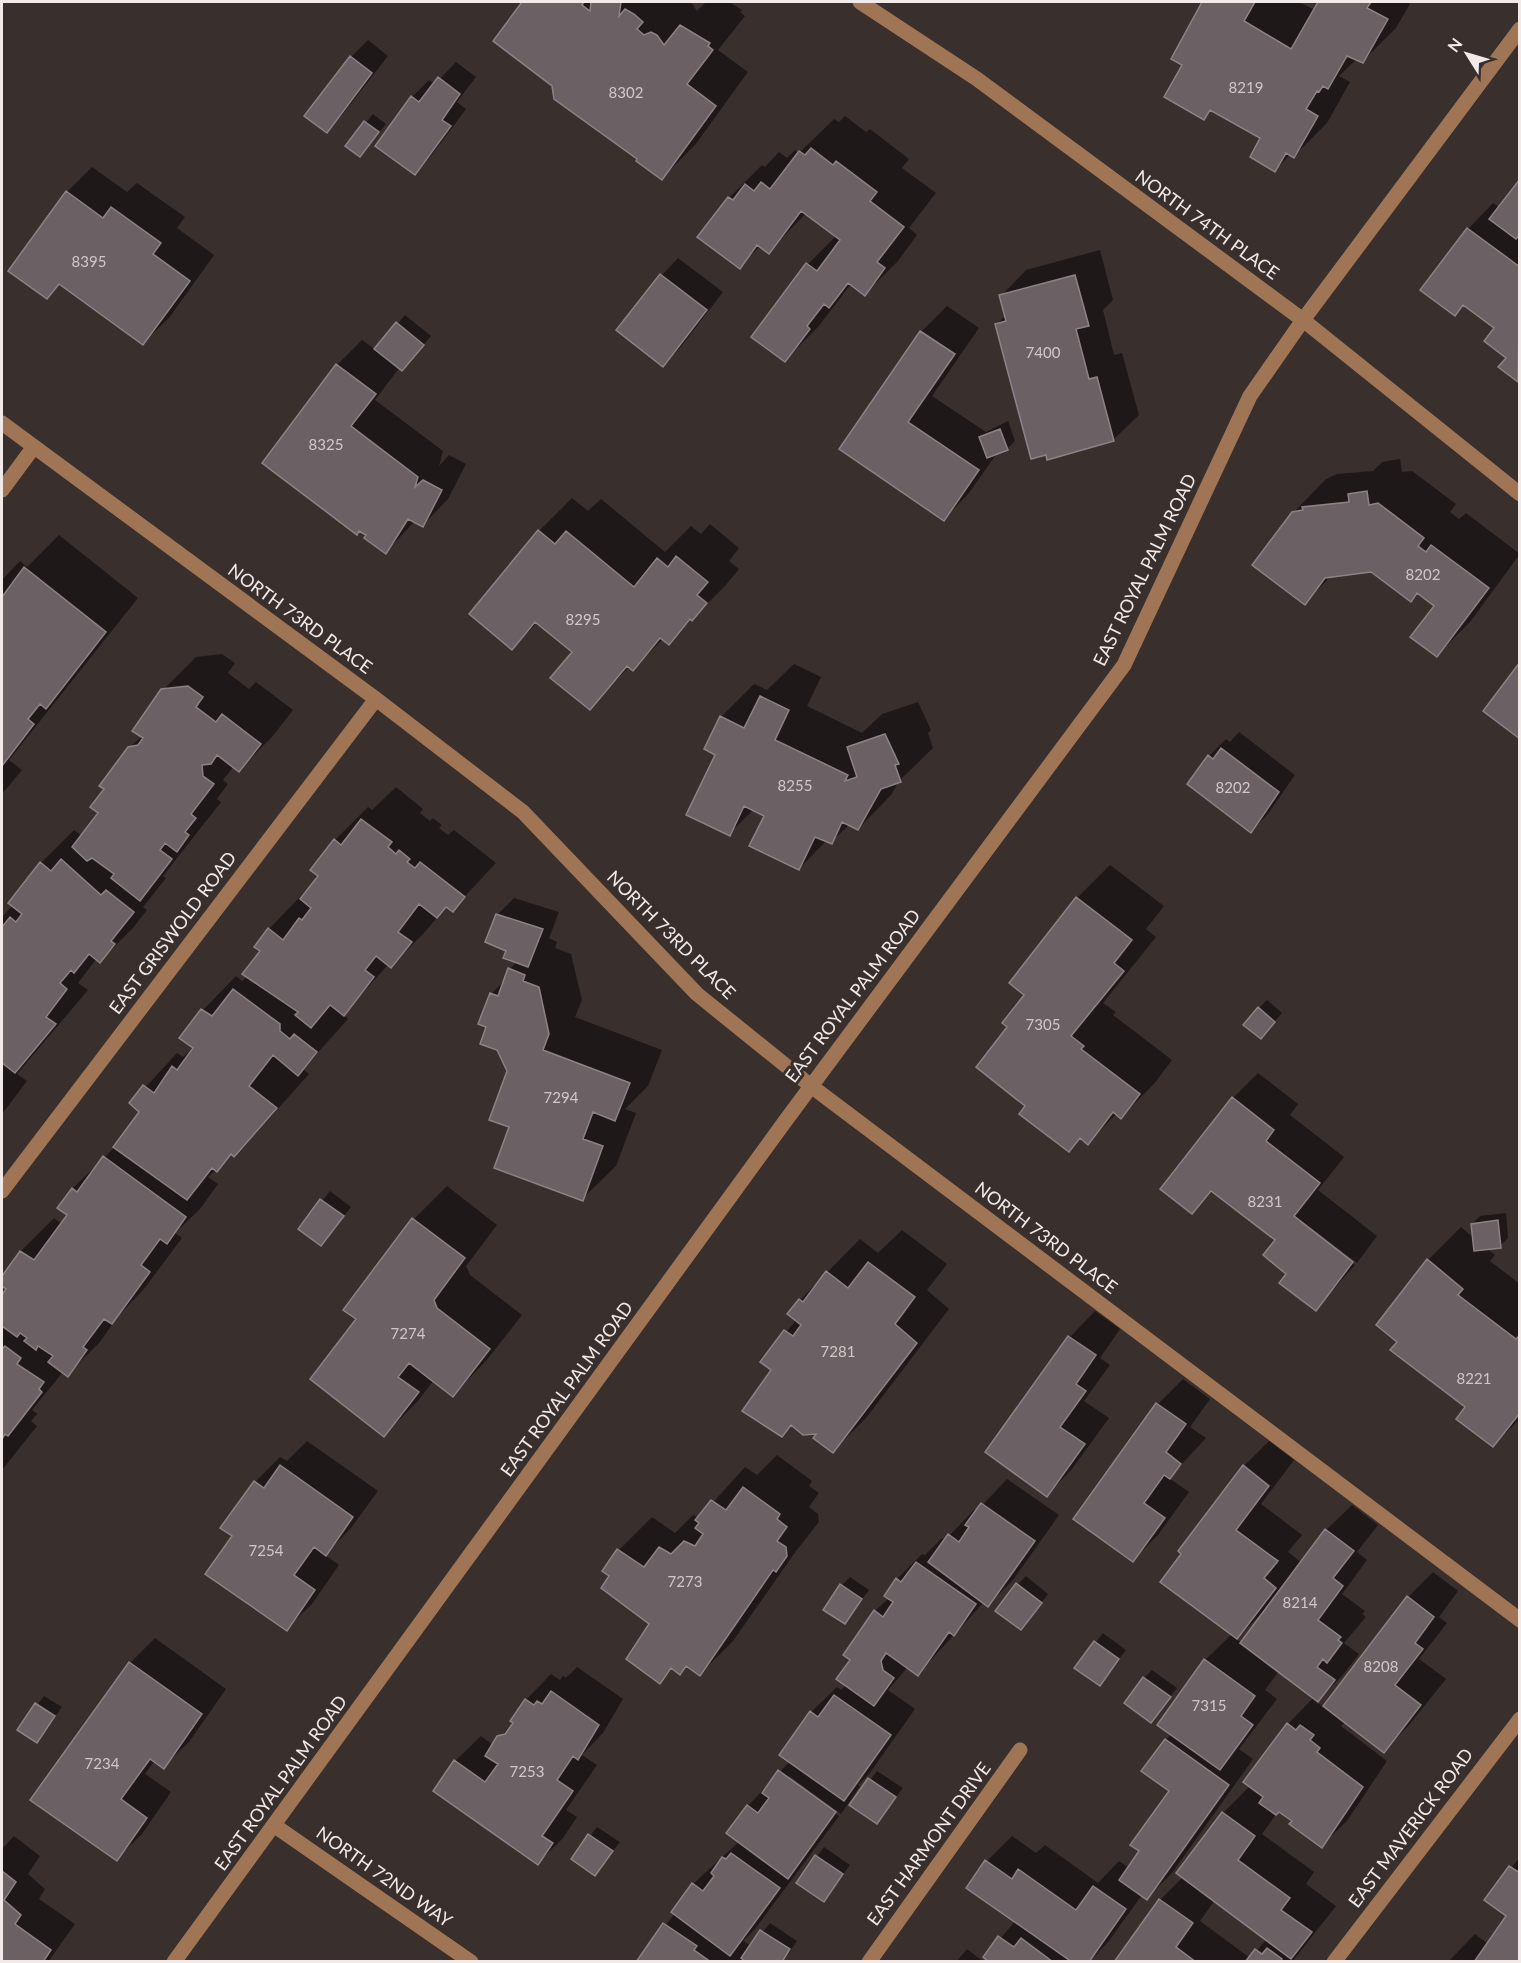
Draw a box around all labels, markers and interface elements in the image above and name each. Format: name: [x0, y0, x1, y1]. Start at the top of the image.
north arrow: [1437, 24, 1497, 84]
text: N: [1443, 34, 1466, 55]
house number: 8219: [1229, 78, 1263, 96]
house number: 8302: [609, 83, 643, 101]
street label: NORTH 74TH PLACE: [1131, 165, 1284, 284]
house number: 8395: [72, 252, 106, 270]
house number: 7400: [1026, 343, 1061, 361]
house number: 8325: [309, 435, 343, 453]
street label: EAST ROYAL PALM ROAD: [1088, 470, 1200, 669]
street label: NORTH 73RD PLACE: [224, 559, 377, 678]
house number: 8202: [1406, 565, 1440, 583]
house number: 8295: [566, 610, 600, 628]
house number: 8255: [778, 776, 812, 794]
house number: 8202: [1216, 778, 1250, 796]
street label: EAST GRISWOLD ROAD: [104, 847, 240, 1018]
street label: NORTH 73RD PLACE: [603, 865, 741, 1003]
street label: EAST ROYAL PALM ROAD: [780, 904, 925, 1086]
house number: 7305: [1026, 1015, 1060, 1033]
house number: 7294: [544, 1088, 579, 1106]
street label: NORTH 73RD PLACE: [971, 1176, 1122, 1298]
house number: 8231: [1248, 1192, 1282, 1210]
street label: EAST ROYAL PALM ROAD: [495, 1297, 637, 1480]
house number: 7274: [391, 1324, 426, 1342]
house number: 7281: [821, 1342, 855, 1360]
house number: 8221: [1457, 1369, 1491, 1387]
house number: 7254: [249, 1541, 284, 1559]
house number: 7273: [668, 1572, 702, 1590]
house number: 8214: [1283, 1593, 1318, 1611]
house number: 8208: [1364, 1657, 1398, 1675]
street label: EAST ROYAL PALM ROAD: [209, 1691, 351, 1874]
house number: 7315: [1192, 1696, 1226, 1714]
street label: EAST MAVERICK ROAD: [1343, 1743, 1477, 1911]
house number: 7234: [85, 1754, 120, 1772]
street label: EAST HARMONT DRIVE: [862, 1757, 995, 1929]
house number: 7253: [510, 1762, 544, 1780]
street label: NORTH 72ND WAY: [312, 1821, 457, 1932]

